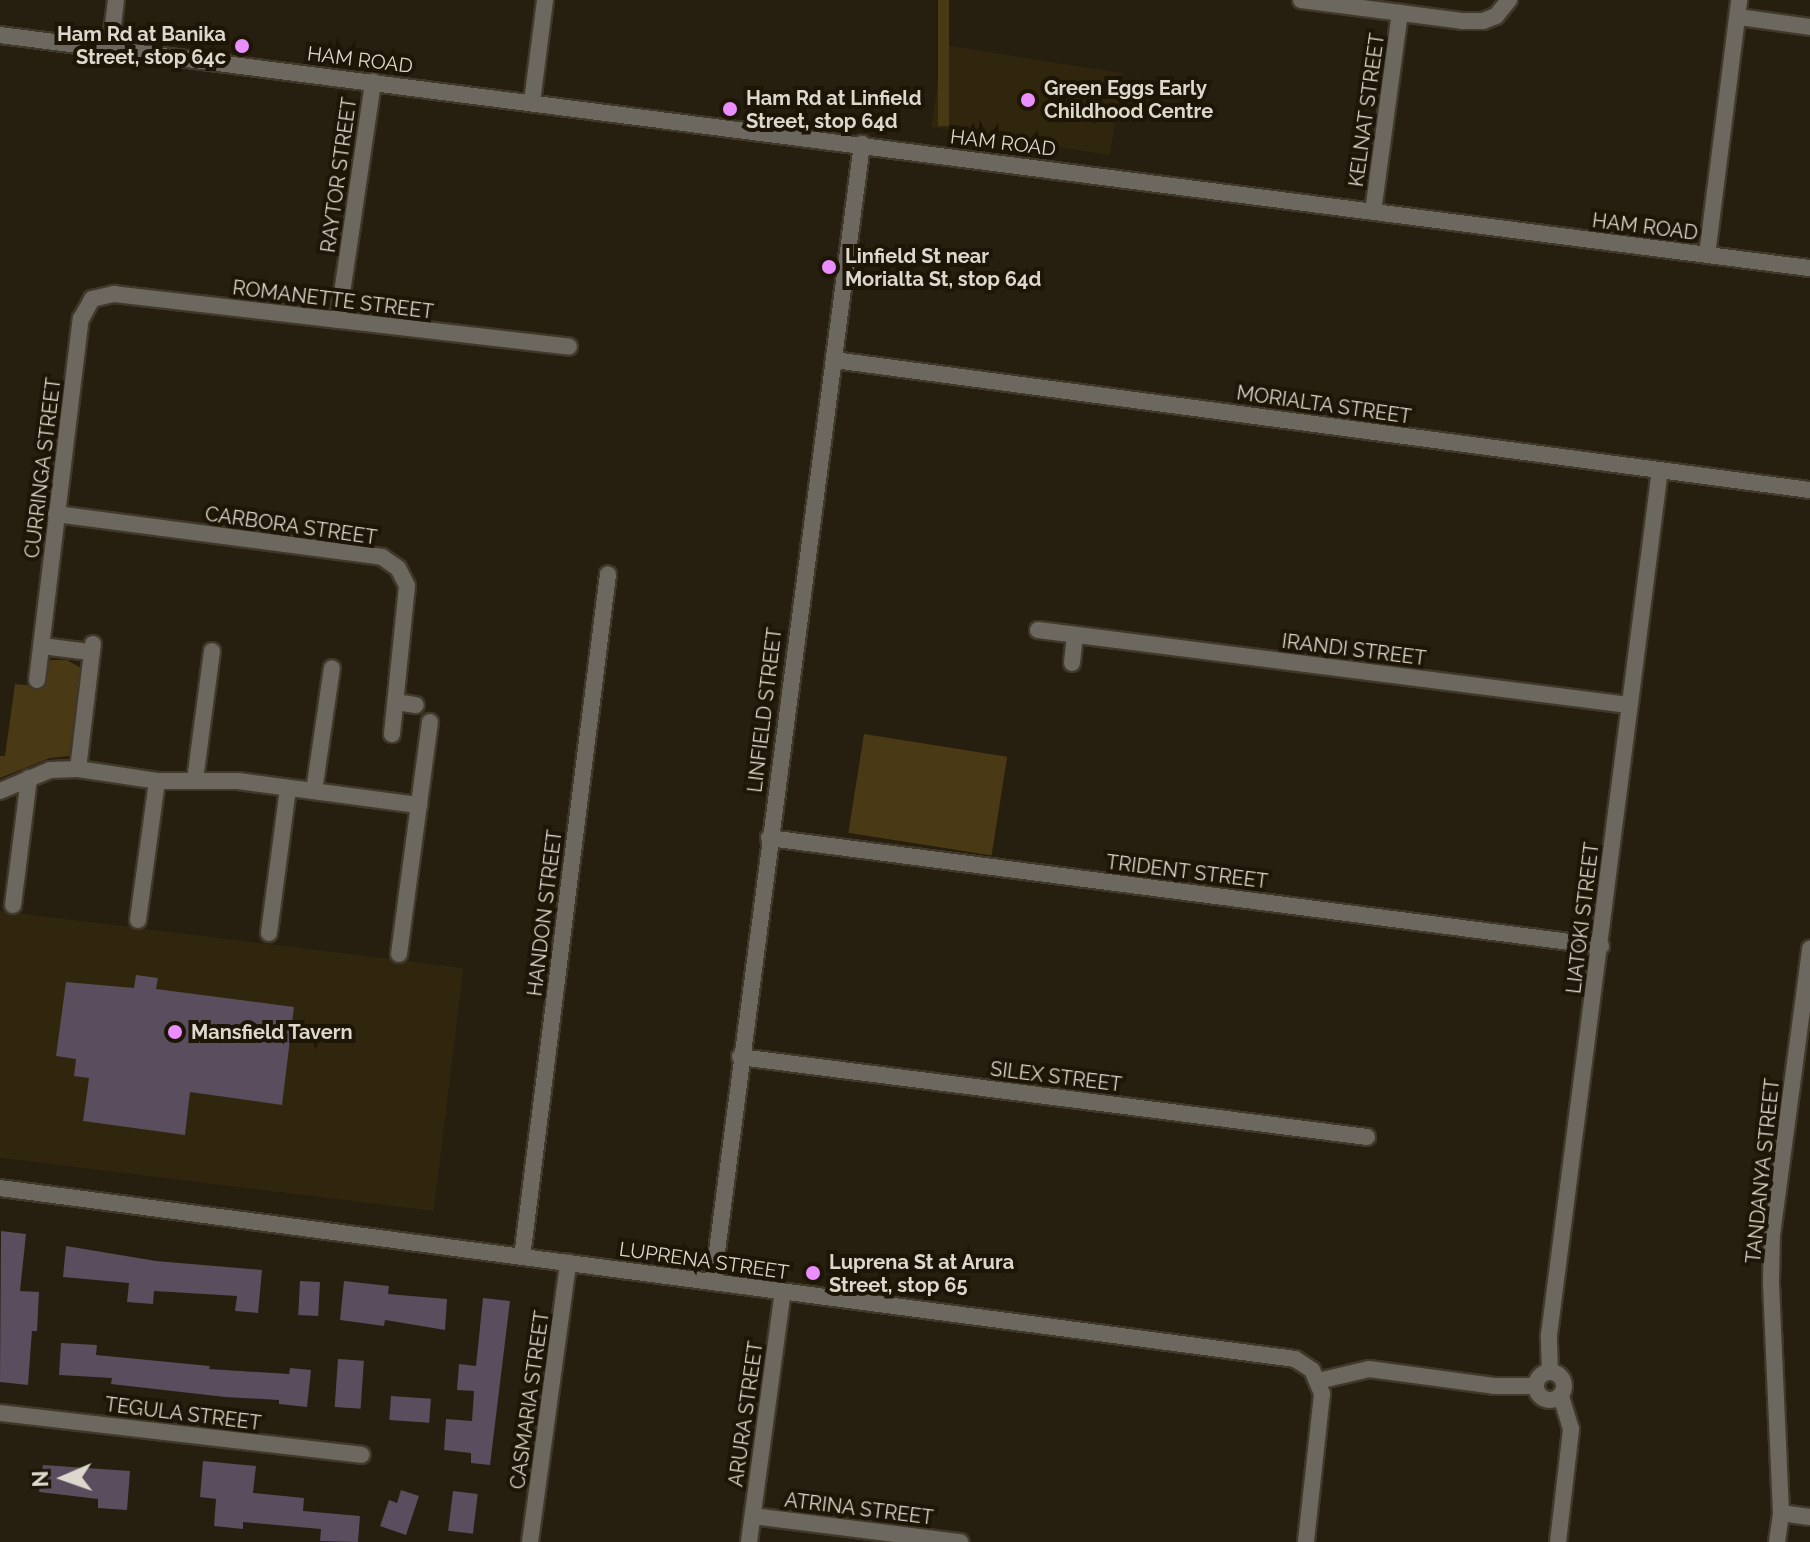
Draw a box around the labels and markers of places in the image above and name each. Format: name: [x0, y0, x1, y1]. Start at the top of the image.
place label: Ham Rd at Banika Street, stop 64c: [57, 22, 226, 69]
marker: Ham Rd at Banika Street, stop 64c: [233, 37, 251, 55]
place label: Green Eggs Early Childhood Centre: [1044, 76, 1213, 123]
place label: Ham Rd at Linfield Street, stop 64d: [746, 86, 922, 133]
marker: Green Eggs Early Childhood Centre: [1019, 91, 1037, 109]
marker: Ham Rd at Linfield Street, stop 64d: [721, 100, 739, 118]
place label: Linfield St near Morialta St, stop 64d: [845, 244, 1041, 291]
marker: Linfield St near Morialta St, stop 64d: [820, 258, 838, 276]
place label: Mansfield Tavern: [191, 1020, 353, 1044]
marker: Mansfield Tavern: [166, 1023, 184, 1041]
place label: Luprena St at Arura Street, stop 65: [829, 1250, 1015, 1297]
marker: Luprena St at Arura Street, stop 65: [804, 1264, 822, 1282]

